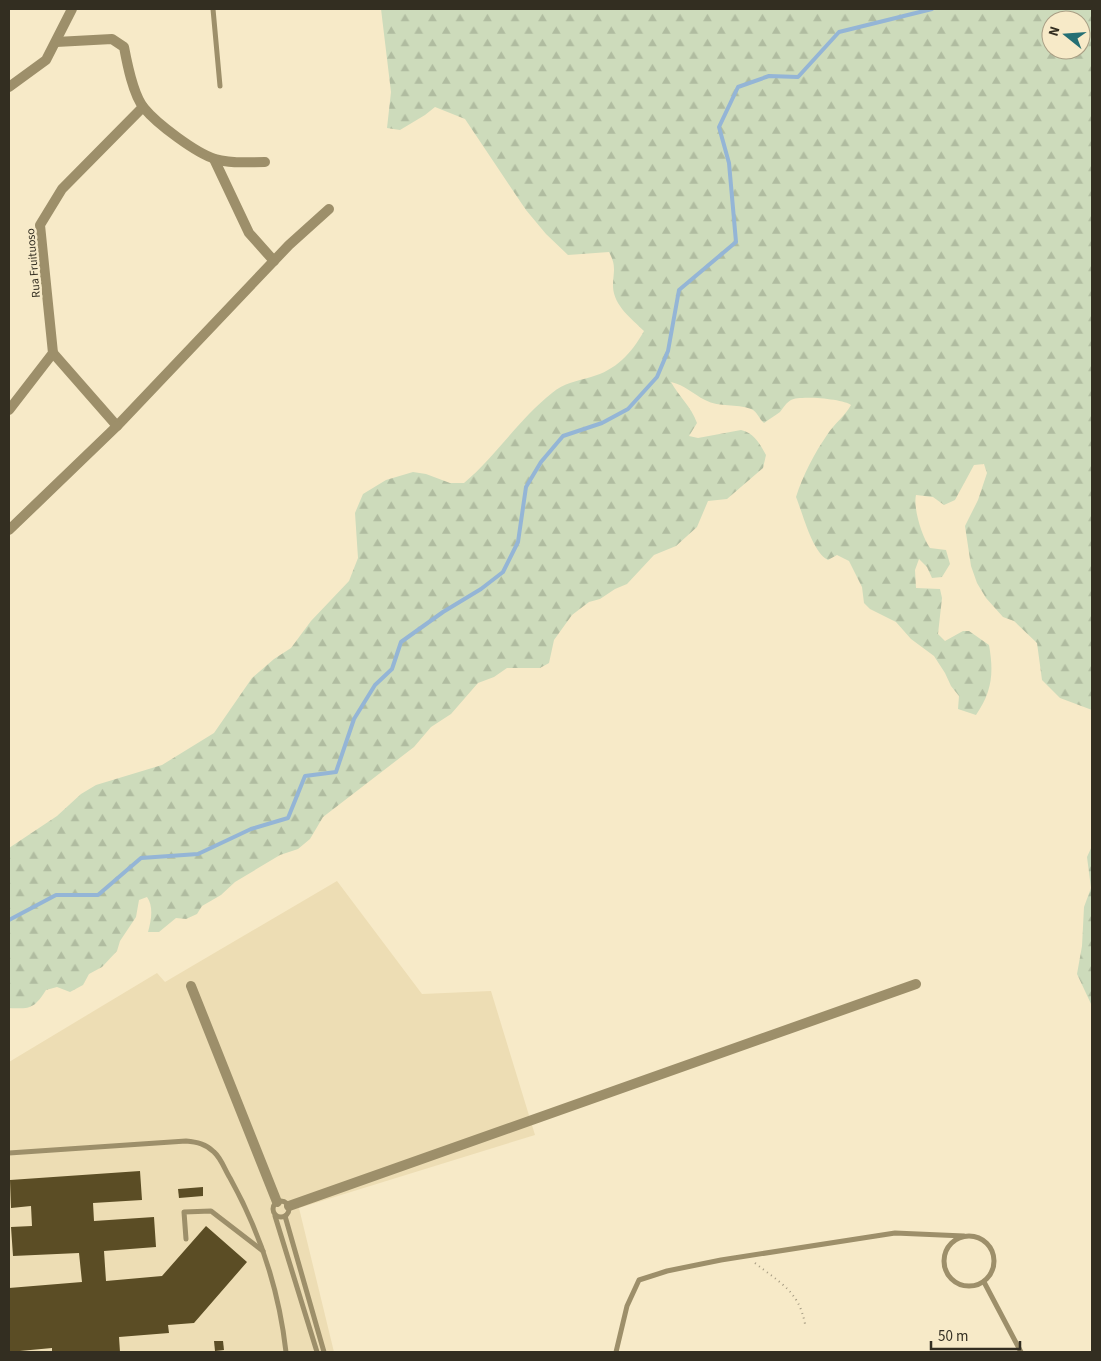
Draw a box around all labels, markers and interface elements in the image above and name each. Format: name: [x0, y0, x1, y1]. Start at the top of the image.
north arrow: [1041, 10, 1091, 60]
text: N: [1044, 24, 1065, 39]
street label: Rua Fruituoso: [22, 227, 45, 298]
scale bar: [931, 1318, 1020, 1350]
text: 50 m: [938, 1326, 968, 1347]

